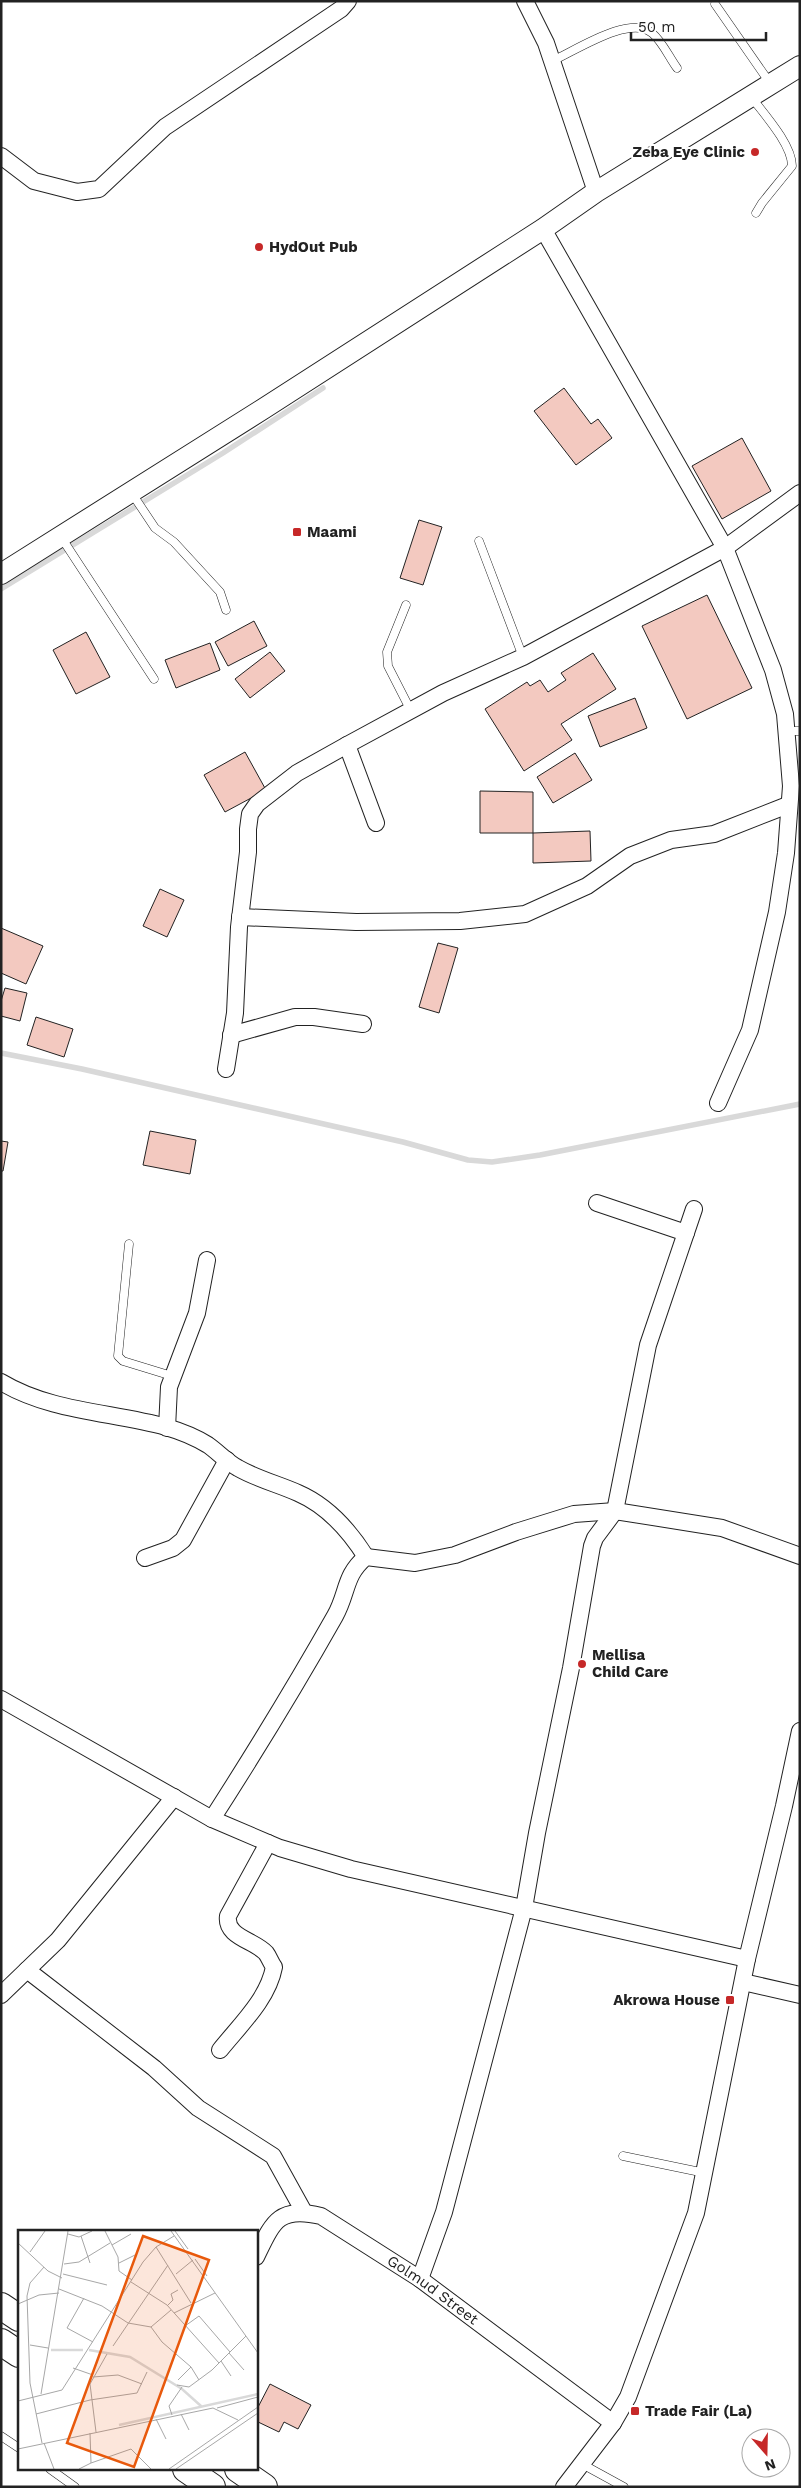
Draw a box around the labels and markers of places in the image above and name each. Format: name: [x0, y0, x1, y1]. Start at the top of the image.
place label: Zeba Eye Clinic: [633, 143, 745, 161]
marker: Zeba Eye Clinic: [749, 146, 761, 158]
place label: HydOut Pub: [269, 238, 358, 256]
marker: HydOut Pub: [253, 241, 265, 253]
place label: Maami: [307, 523, 357, 541]
marker: Maami: [291, 526, 303, 538]
place label: Mellisa Child Care: [592, 1646, 669, 1681]
marker: Mellisa Child Care: [576, 1658, 588, 1670]
place label: Akrowa House: [613, 1991, 720, 2009]
marker: Akrowa House: [724, 1994, 736, 2006]
place label: Trade Fair (La): [645, 2402, 752, 2420]
marker: Trade Fair (La): [629, 2405, 641, 2417]

